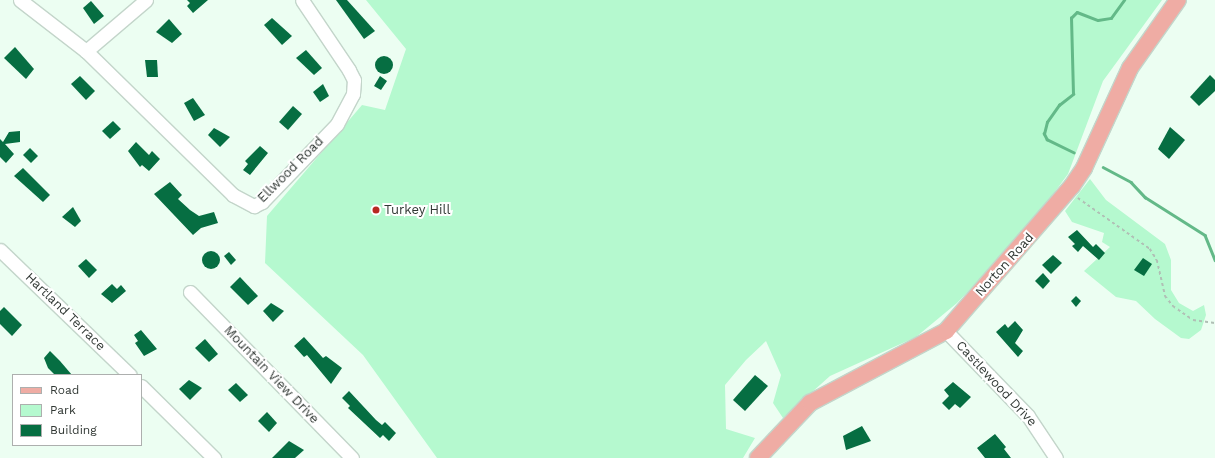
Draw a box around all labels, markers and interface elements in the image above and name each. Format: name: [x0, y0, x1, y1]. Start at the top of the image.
street label: Ellwood Road: [255, 134, 327, 206]
place label: Turkey Hill: [384, 202, 451, 218]
marker: Turkey Hill: [371, 205, 381, 215]
street label: Norton Road: [973, 230, 1037, 300]
street label: Hartland Terrace: [22, 270, 108, 354]
street label: Mountain View Drive: [220, 323, 322, 427]
street label: Castlewood Drive: [952, 338, 1040, 430]
legend: [12, 374, 142, 446]
text: Road: [50, 383, 79, 397]
text: Park: [50, 403, 76, 417]
text: Building: [50, 423, 97, 437]

